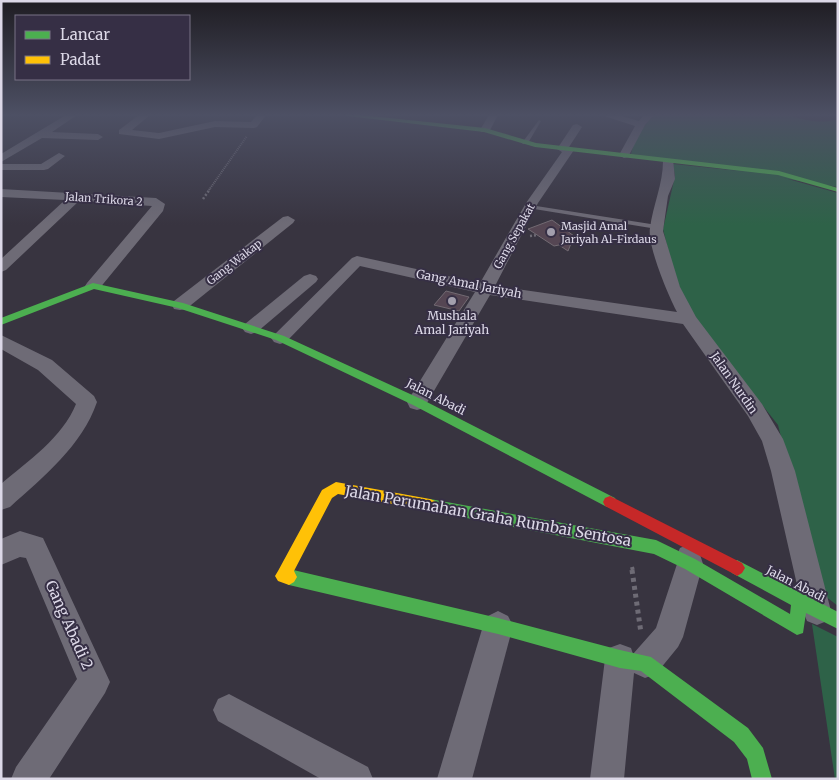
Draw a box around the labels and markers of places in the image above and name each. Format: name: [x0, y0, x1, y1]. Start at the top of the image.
place label: Masjid Amal Jariyah Al-Firdaus: [560, 219, 657, 246]
marker: Masjid Amal Jariyah Al-Firdaus: [545, 226, 557, 238]
marker: Mushala Amal Jariyah: [446, 295, 458, 307]
place label: Mushala Amal Jariyah: [414, 308, 489, 337]

